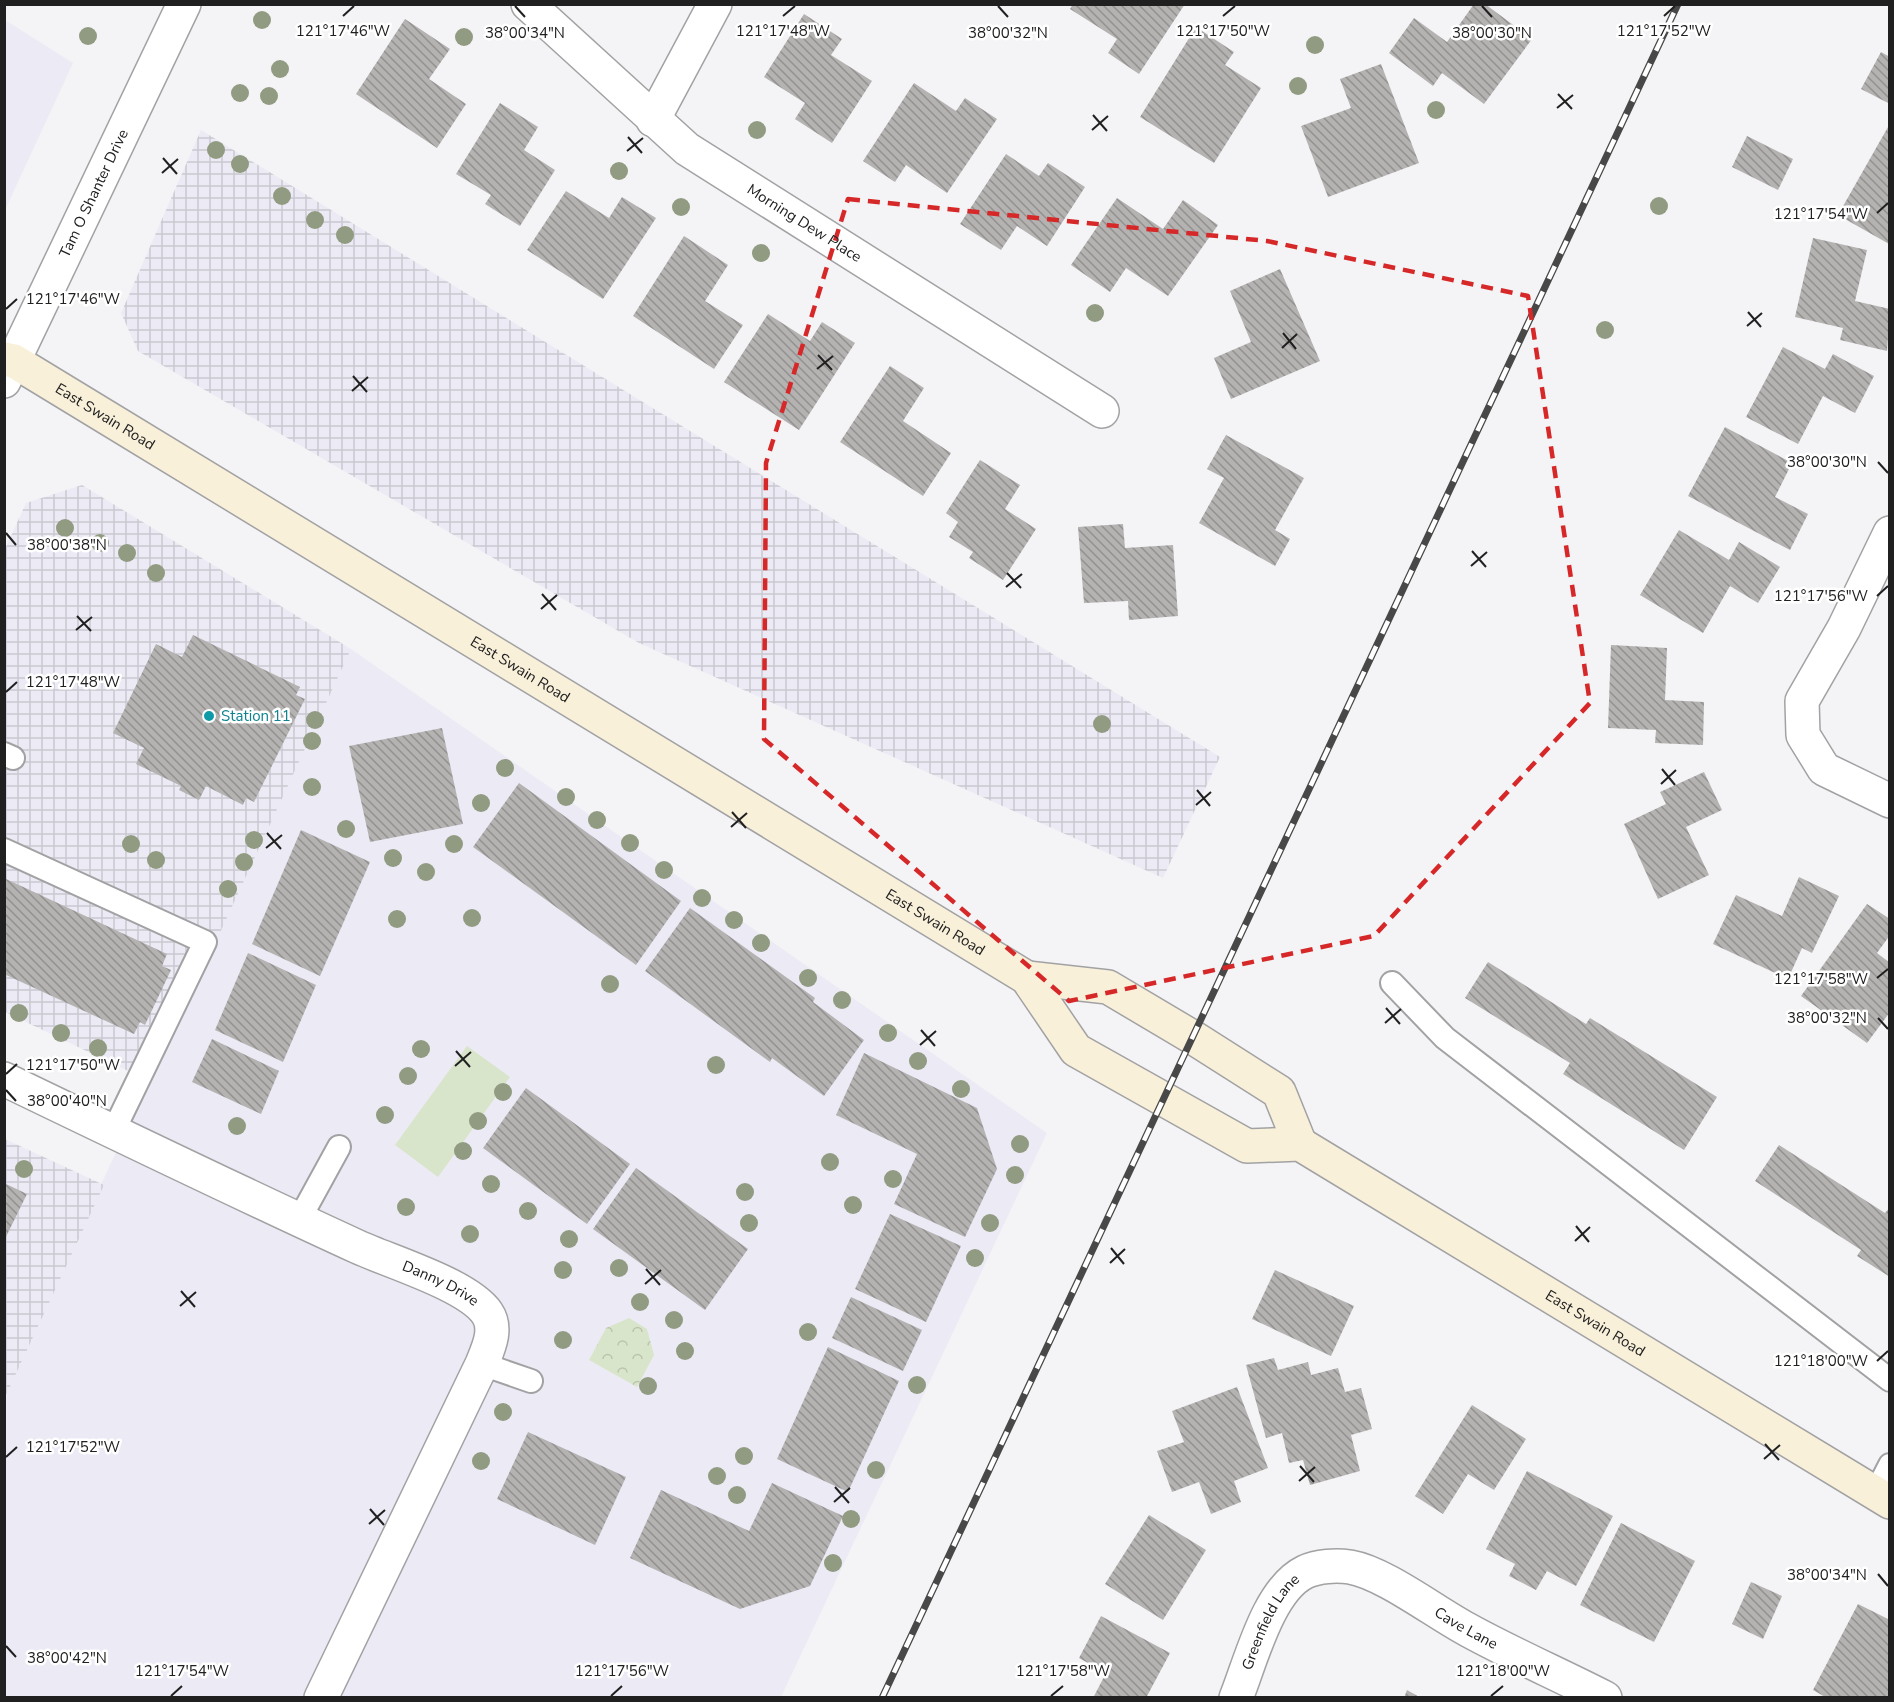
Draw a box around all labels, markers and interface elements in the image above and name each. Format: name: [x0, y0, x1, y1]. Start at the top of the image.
text: 121°17'46"W: [296, 21, 391, 41]
text: 121°17'48"W: [736, 21, 831, 41]
text: 121°17'50"W: [1176, 21, 1271, 41]
text: 121°17'52"W: [1617, 21, 1712, 41]
text: 38°00'34"N: [485, 23, 565, 43]
text: 38°00'32"N: [968, 23, 1048, 43]
text: 38°00'30"N: [1452, 23, 1532, 43]
street label: Tam O Shanter Drive: [54, 126, 133, 261]
street label: Morning Dew Place: [743, 179, 866, 267]
text: 121°17'54"W: [1774, 204, 1869, 224]
text: 121°17'46"W: [26, 289, 121, 309]
street label: East Swain Road: [52, 379, 159, 455]
text: 38°00'30"N: [1787, 452, 1867, 472]
text: 38°00'38"N: [27, 535, 107, 555]
text: 121°17'56"W: [1774, 586, 1869, 606]
street label: East Swain Road: [467, 631, 574, 707]
text: 121°17'48"W: [26, 672, 121, 692]
place label: Station 11: [221, 706, 291, 726]
marker: Station 11: [202, 709, 216, 723]
street label: East Swain Road: [882, 884, 989, 960]
text: 121°17'58"W: [1774, 969, 1869, 989]
text: 38°00'32"N: [1787, 1008, 1867, 1028]
text: 121°17'50"W: [26, 1055, 121, 1075]
text: 38°00'40"N: [27, 1091, 107, 1111]
street label: Danny Drive: [399, 1256, 483, 1310]
street label: East Swain Road: [1542, 1285, 1649, 1361]
text: 121°18'00"W: [1774, 1351, 1869, 1371]
text: 121°17'52"W: [26, 1437, 121, 1457]
text: 38°00'34"N: [1787, 1565, 1867, 1585]
street label: Greenfield Lane: [1237, 1569, 1304, 1673]
street label: Cave Lane: [1431, 1602, 1501, 1654]
text: 38°00'42"N: [27, 1648, 107, 1668]
text: 121°17'54"W: [135, 1661, 230, 1681]
text: 121°17'56"W: [575, 1661, 670, 1681]
text: 121°17'58"W: [1016, 1661, 1111, 1681]
text: 121°18'00"W: [1456, 1661, 1551, 1681]

